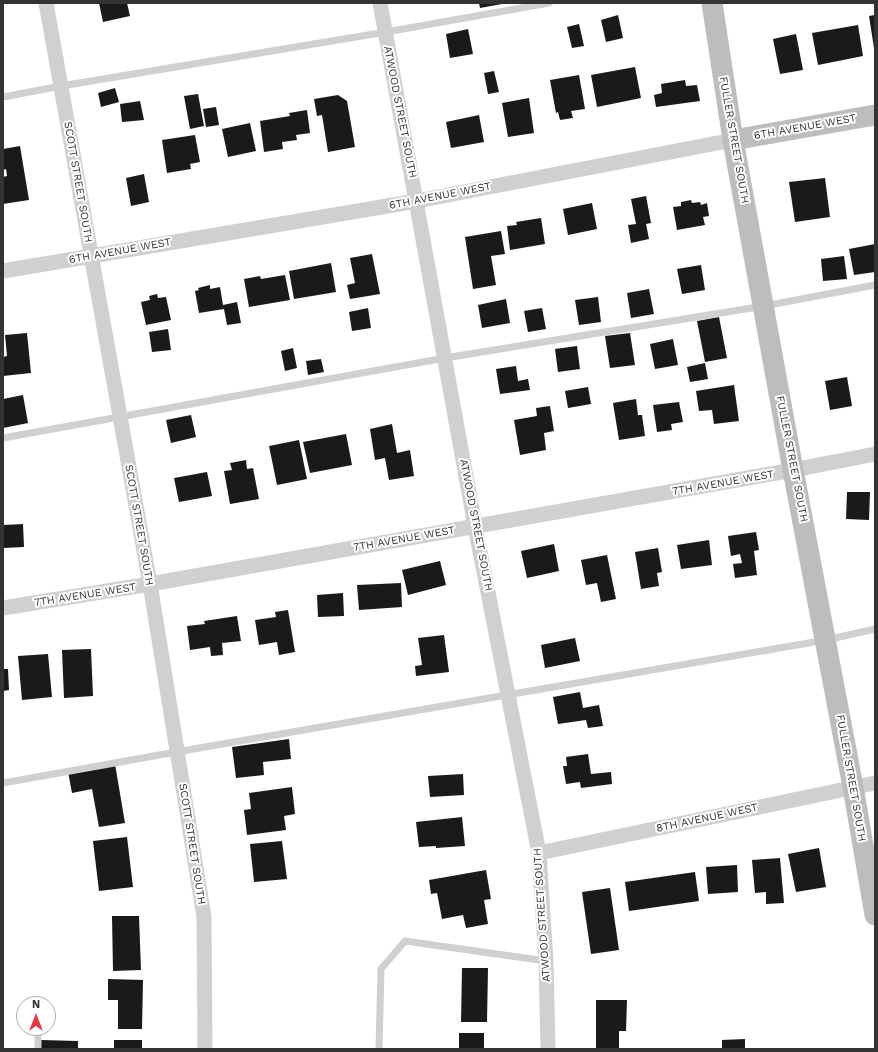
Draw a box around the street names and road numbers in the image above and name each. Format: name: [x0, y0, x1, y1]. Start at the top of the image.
street label: ATWOOD STREET SOUTH: [381, 45, 419, 179]
street label: FULLER STREET SOUTH: [716, 76, 752, 204]
street label: 6TH AVENUE WEST: [753, 112, 857, 142]
street label: SCOTT STREET SOUTH: [61, 121, 95, 243]
street label: 6TH AVENUE WEST: [388, 180, 492, 212]
street label: 6TH AVENUE WEST: [68, 236, 172, 266]
street label: FULLER STREET SOUTH: [773, 395, 811, 523]
street label: ATWOOD STREET SOUTH: [457, 458, 495, 592]
street label: SCOTT STREET SOUTH: [122, 464, 156, 586]
street label: 7TH AVENUE WEST: [671, 468, 775, 498]
street label: 7TH AVENUE WEST: [352, 524, 456, 554]
street label: 7TH AVENUE WEST: [33, 580, 137, 610]
street label: FULLER STREET SOUTH: [833, 714, 869, 842]
street label: SCOTT STREET SOUTH: [176, 782, 208, 906]
street label: 8TH AVENUE WEST: [655, 801, 759, 835]
street label: ATWOOD STREET SOUTH: [531, 847, 553, 983]

